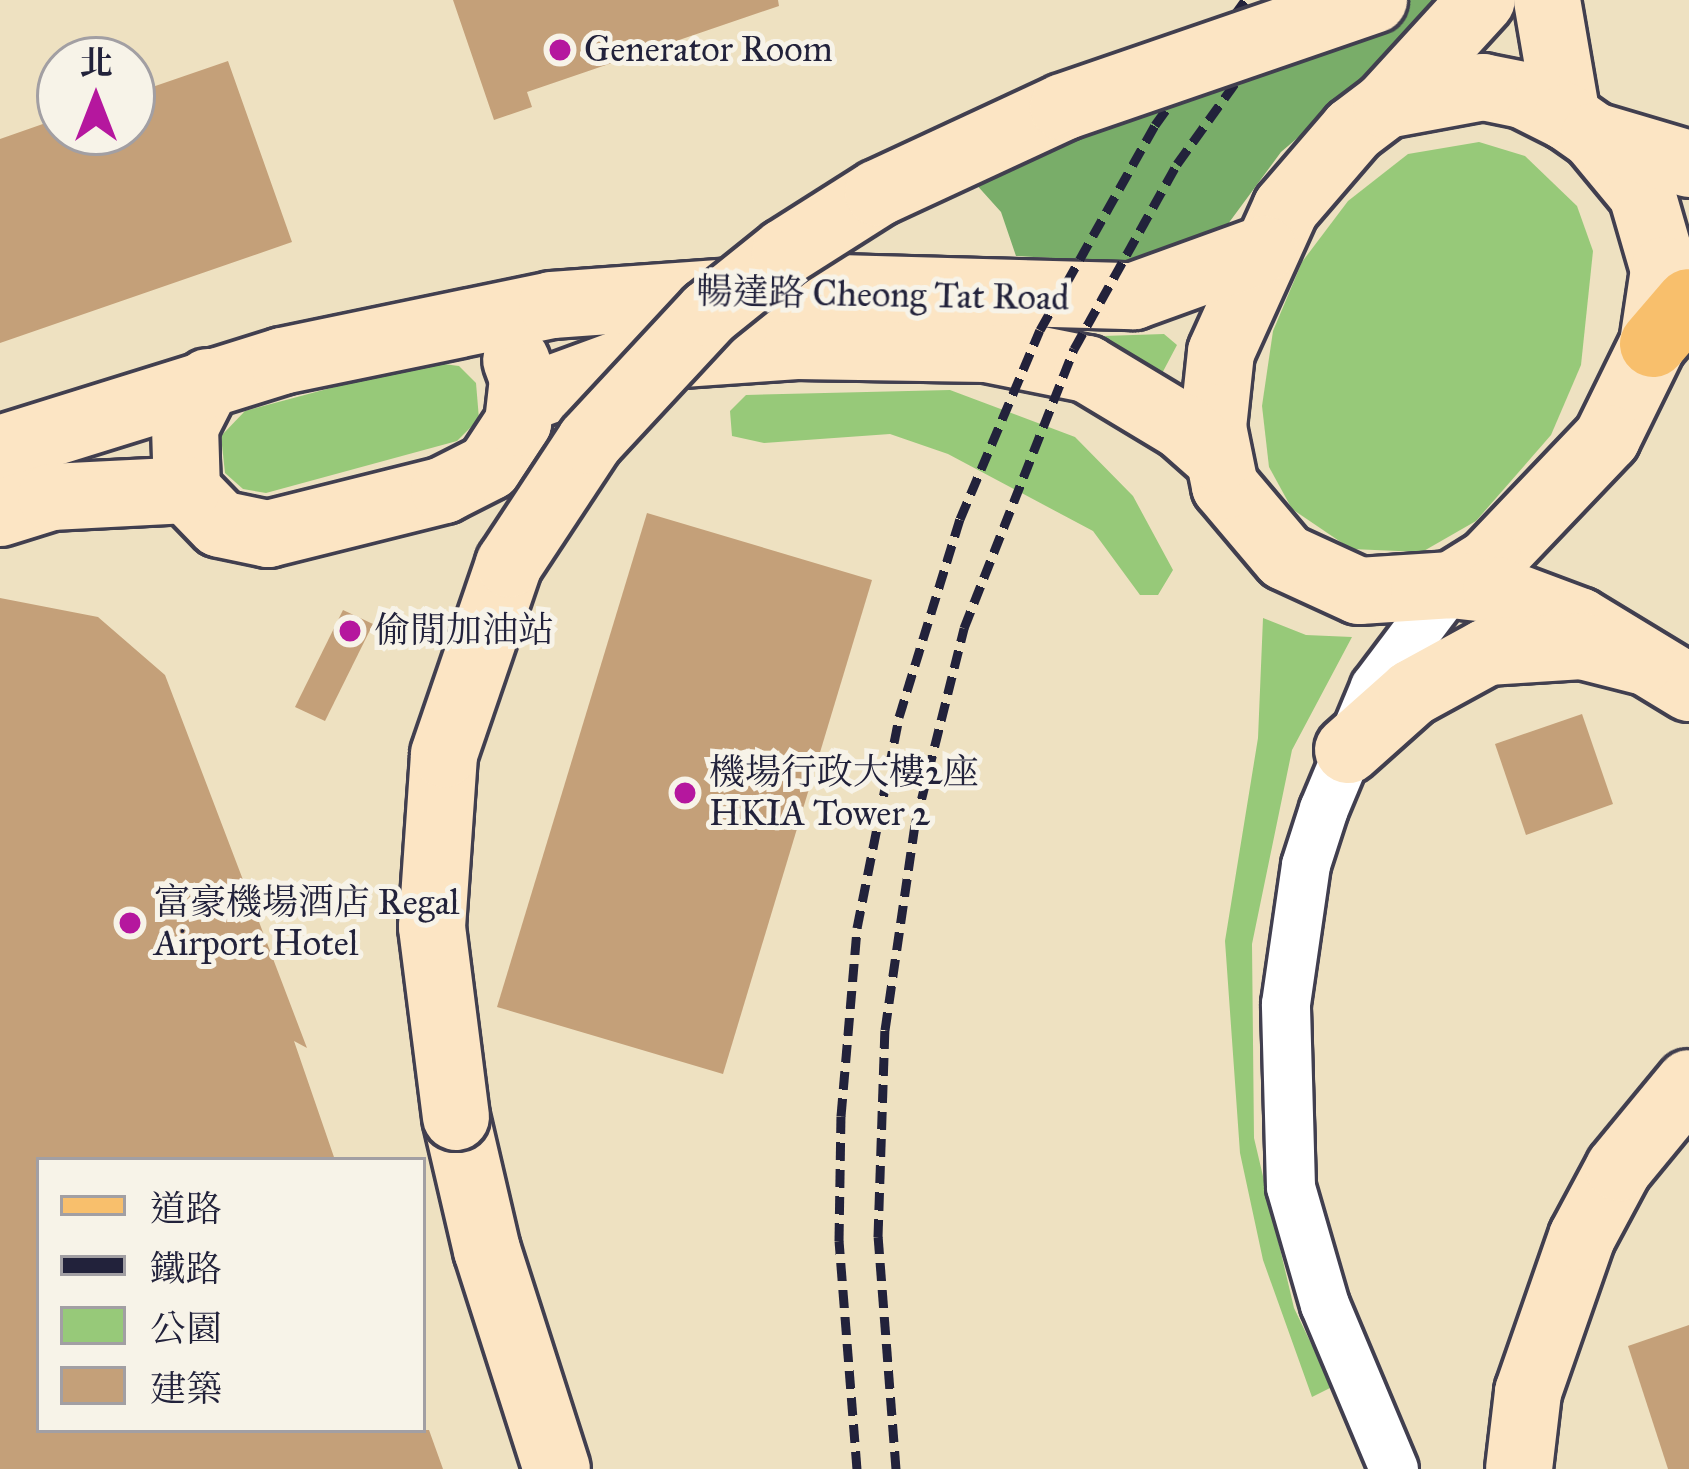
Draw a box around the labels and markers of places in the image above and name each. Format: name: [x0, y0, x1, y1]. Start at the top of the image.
place label: Generator Room: [584, 28, 833, 72]
marker: Generator Room: [547, 37, 573, 63]
place label: 偷閒加油站: [374, 609, 554, 653]
marker: 偷閒加油站: [337, 618, 363, 644]
place label: 機場行政大樓2座 HKIA Tower 2: [709, 750, 979, 835]
marker: 機場行政大樓2座 HKIA Tower 2: [672, 780, 698, 806]
place label: 富豪機場酒店 Regal Airport Hotel: [154, 880, 460, 965]
marker: 富豪機場酒店 Regal Airport Hotel: [117, 910, 143, 936]

